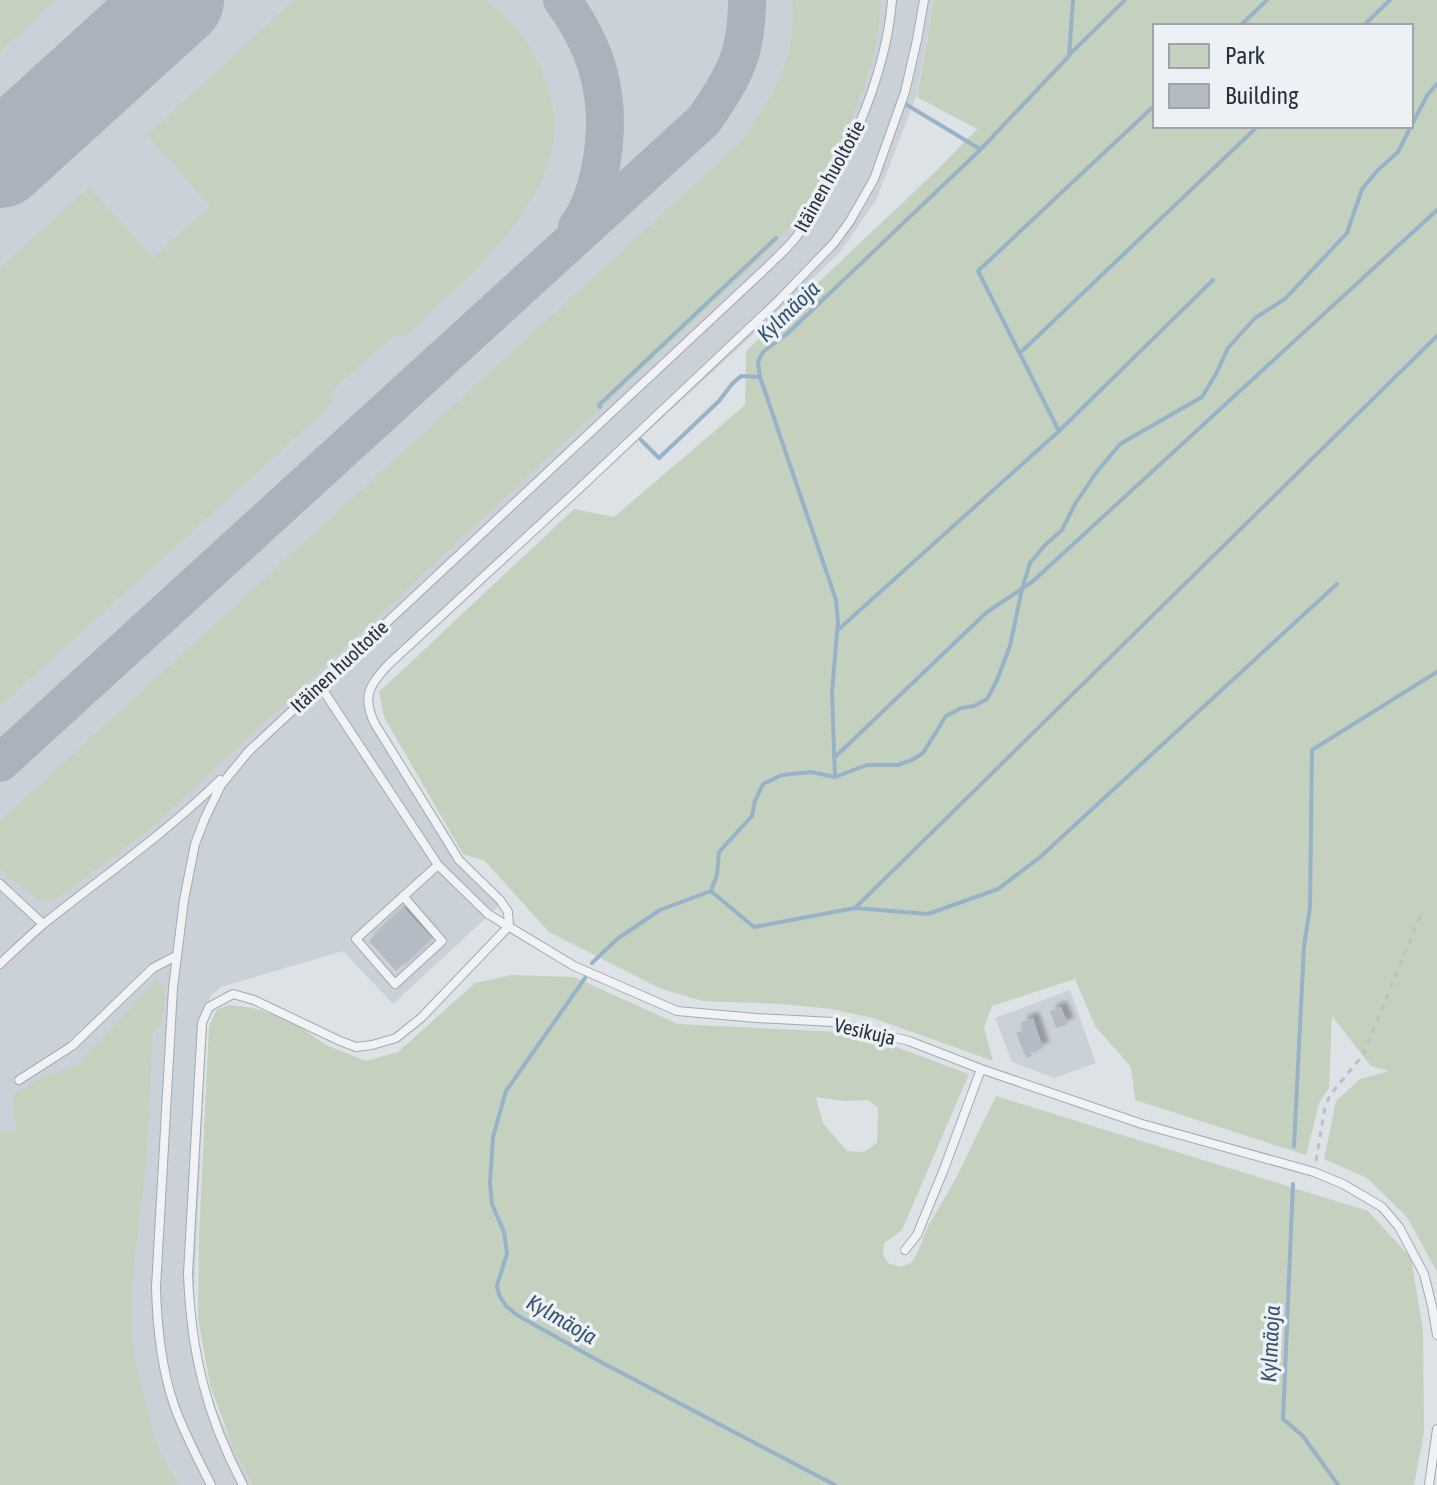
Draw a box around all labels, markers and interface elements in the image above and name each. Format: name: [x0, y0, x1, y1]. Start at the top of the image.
legend: [1153, 24, 1413, 128]
text: Park: [1225, 42, 1266, 69]
text: Building: [1225, 82, 1299, 109]
street label: Itäinen huoltotie: [789, 116, 869, 236]
water label: Kylmäoja: [751, 275, 825, 347]
street label: Itäinen huoltotie: [286, 615, 392, 717]
street label: Vesikuja: [832, 1013, 898, 1049]
water label: Kylmäoja: [522, 1289, 602, 1349]
water label: Kylmäoja: [1255, 1305, 1285, 1383]

